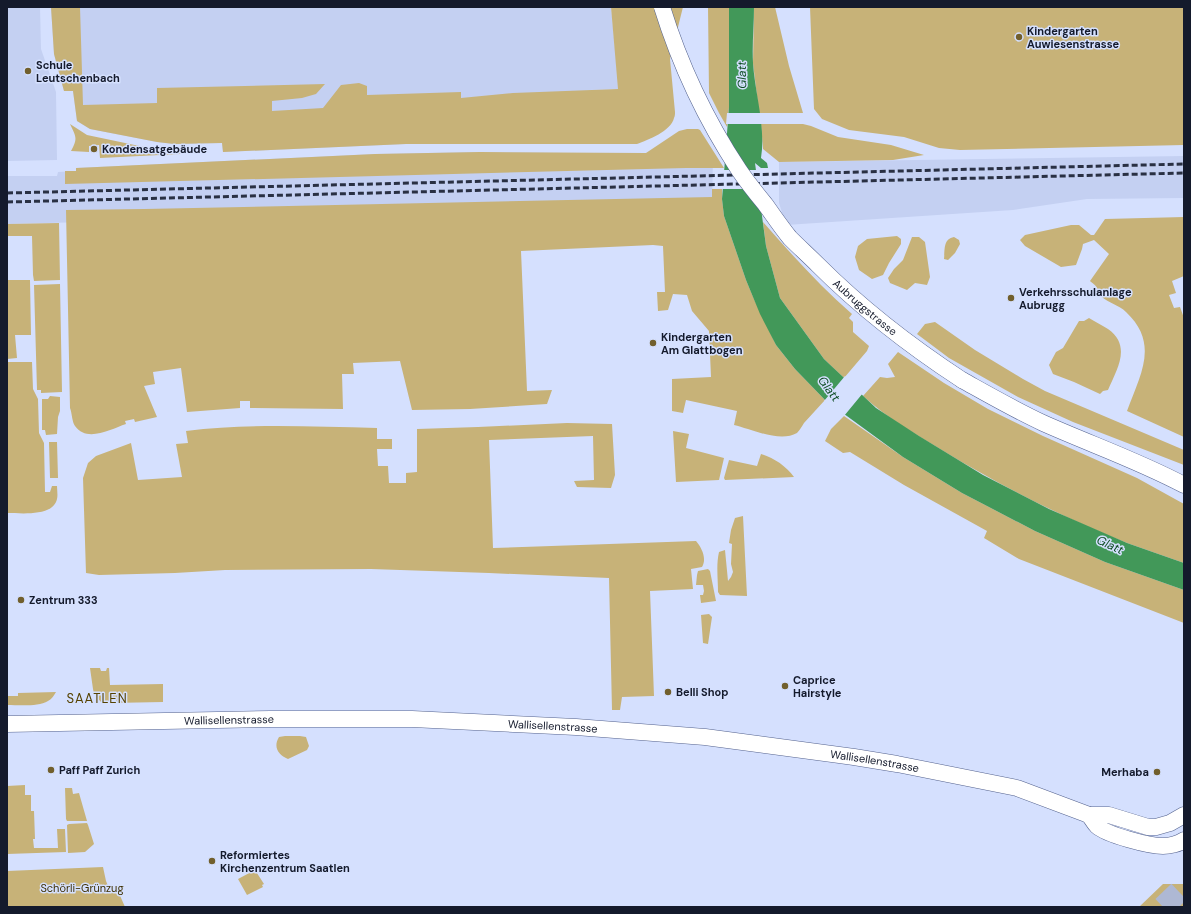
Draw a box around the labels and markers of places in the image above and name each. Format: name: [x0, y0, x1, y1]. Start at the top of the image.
place label: Kindergarten Auwiesenstrasse: [1027, 24, 1119, 51]
marker: Kindergarten Auwiesenstrasse: [1014, 32, 1024, 42]
place label: Schule Leutschenbach: [36, 58, 120, 85]
marker: Schule Leutschenbach: [23, 66, 33, 76]
place label: Kondensatgebäude: [102, 142, 207, 156]
marker: Kondensatgebäude: [89, 144, 99, 154]
place label: Verkehrsschulanlage Aubrugg: [1019, 285, 1132, 312]
marker: Verkehrsschulanlage Aubrugg: [1006, 293, 1016, 303]
place label: Kindergarten Am Glattbogen: [661, 330, 743, 357]
marker: Kindergarten Am Glattbogen: [648, 338, 658, 348]
place label: Zentrum 333: [29, 593, 98, 607]
marker: Zentrum 333: [16, 595, 26, 605]
place label: Caprice Hairstyle: [793, 673, 842, 700]
marker: Caprice Hairstyle: [780, 681, 790, 691]
place label: Belli Shop: [676, 685, 728, 699]
marker: Belli Shop: [663, 687, 673, 697]
place label: Paff Paff Zurich: [59, 763, 140, 777]
marker: Paff Paff Zurich: [46, 765, 56, 775]
place label: Merhaba: [1101, 765, 1149, 779]
marker: Merhaba: [1152, 767, 1162, 777]
place label: Reformiertes Kirchenzentrum Saatlen: [220, 848, 350, 875]
marker: Reformiertes Kirchenzentrum Saatlen: [207, 856, 217, 866]

